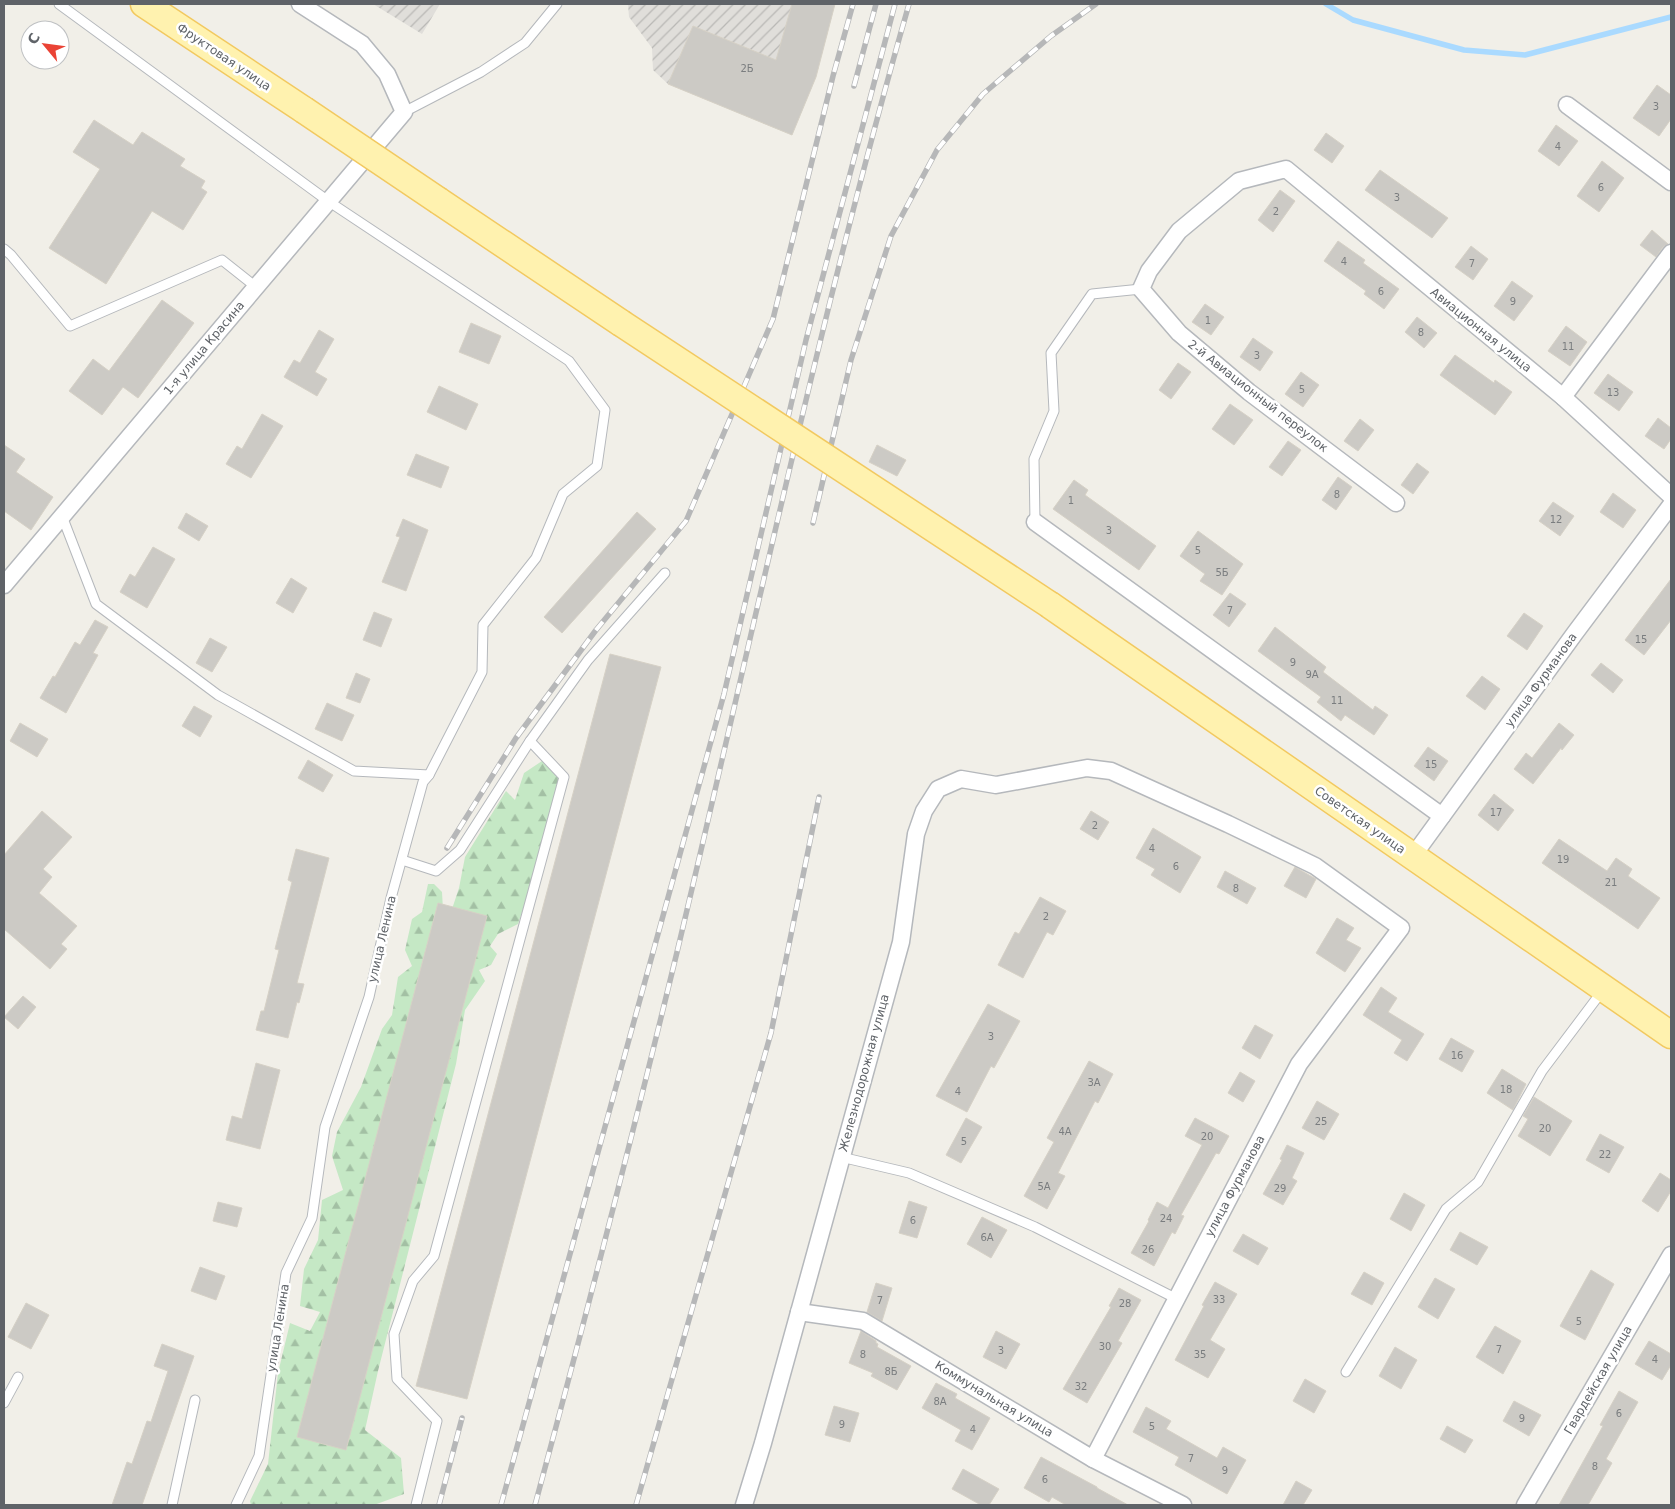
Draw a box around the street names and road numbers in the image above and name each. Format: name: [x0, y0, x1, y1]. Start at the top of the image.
street label: Фруктовая улица: [174, 20, 274, 94]
street label: Авиационная улица: [1428, 285, 1534, 375]
street label: 1-я улица Красина: [161, 298, 247, 398]
street label: 2-й Авиационный переулок: [1185, 337, 1331, 455]
street label: улица Фурманова: [1502, 630, 1580, 730]
street label: Советская улица: [1312, 783, 1408, 857]
street label: улица Ленина: [365, 894, 399, 984]
street label: Железнодорожная улица: [836, 993, 892, 1153]
street label: улица Фурманова: [1202, 1133, 1268, 1239]
street label: улица Ленина: [264, 1283, 292, 1373]
street label: Гвардейская улица: [1561, 1323, 1635, 1437]
street label: Коммунальная улица: [932, 1358, 1056, 1440]

